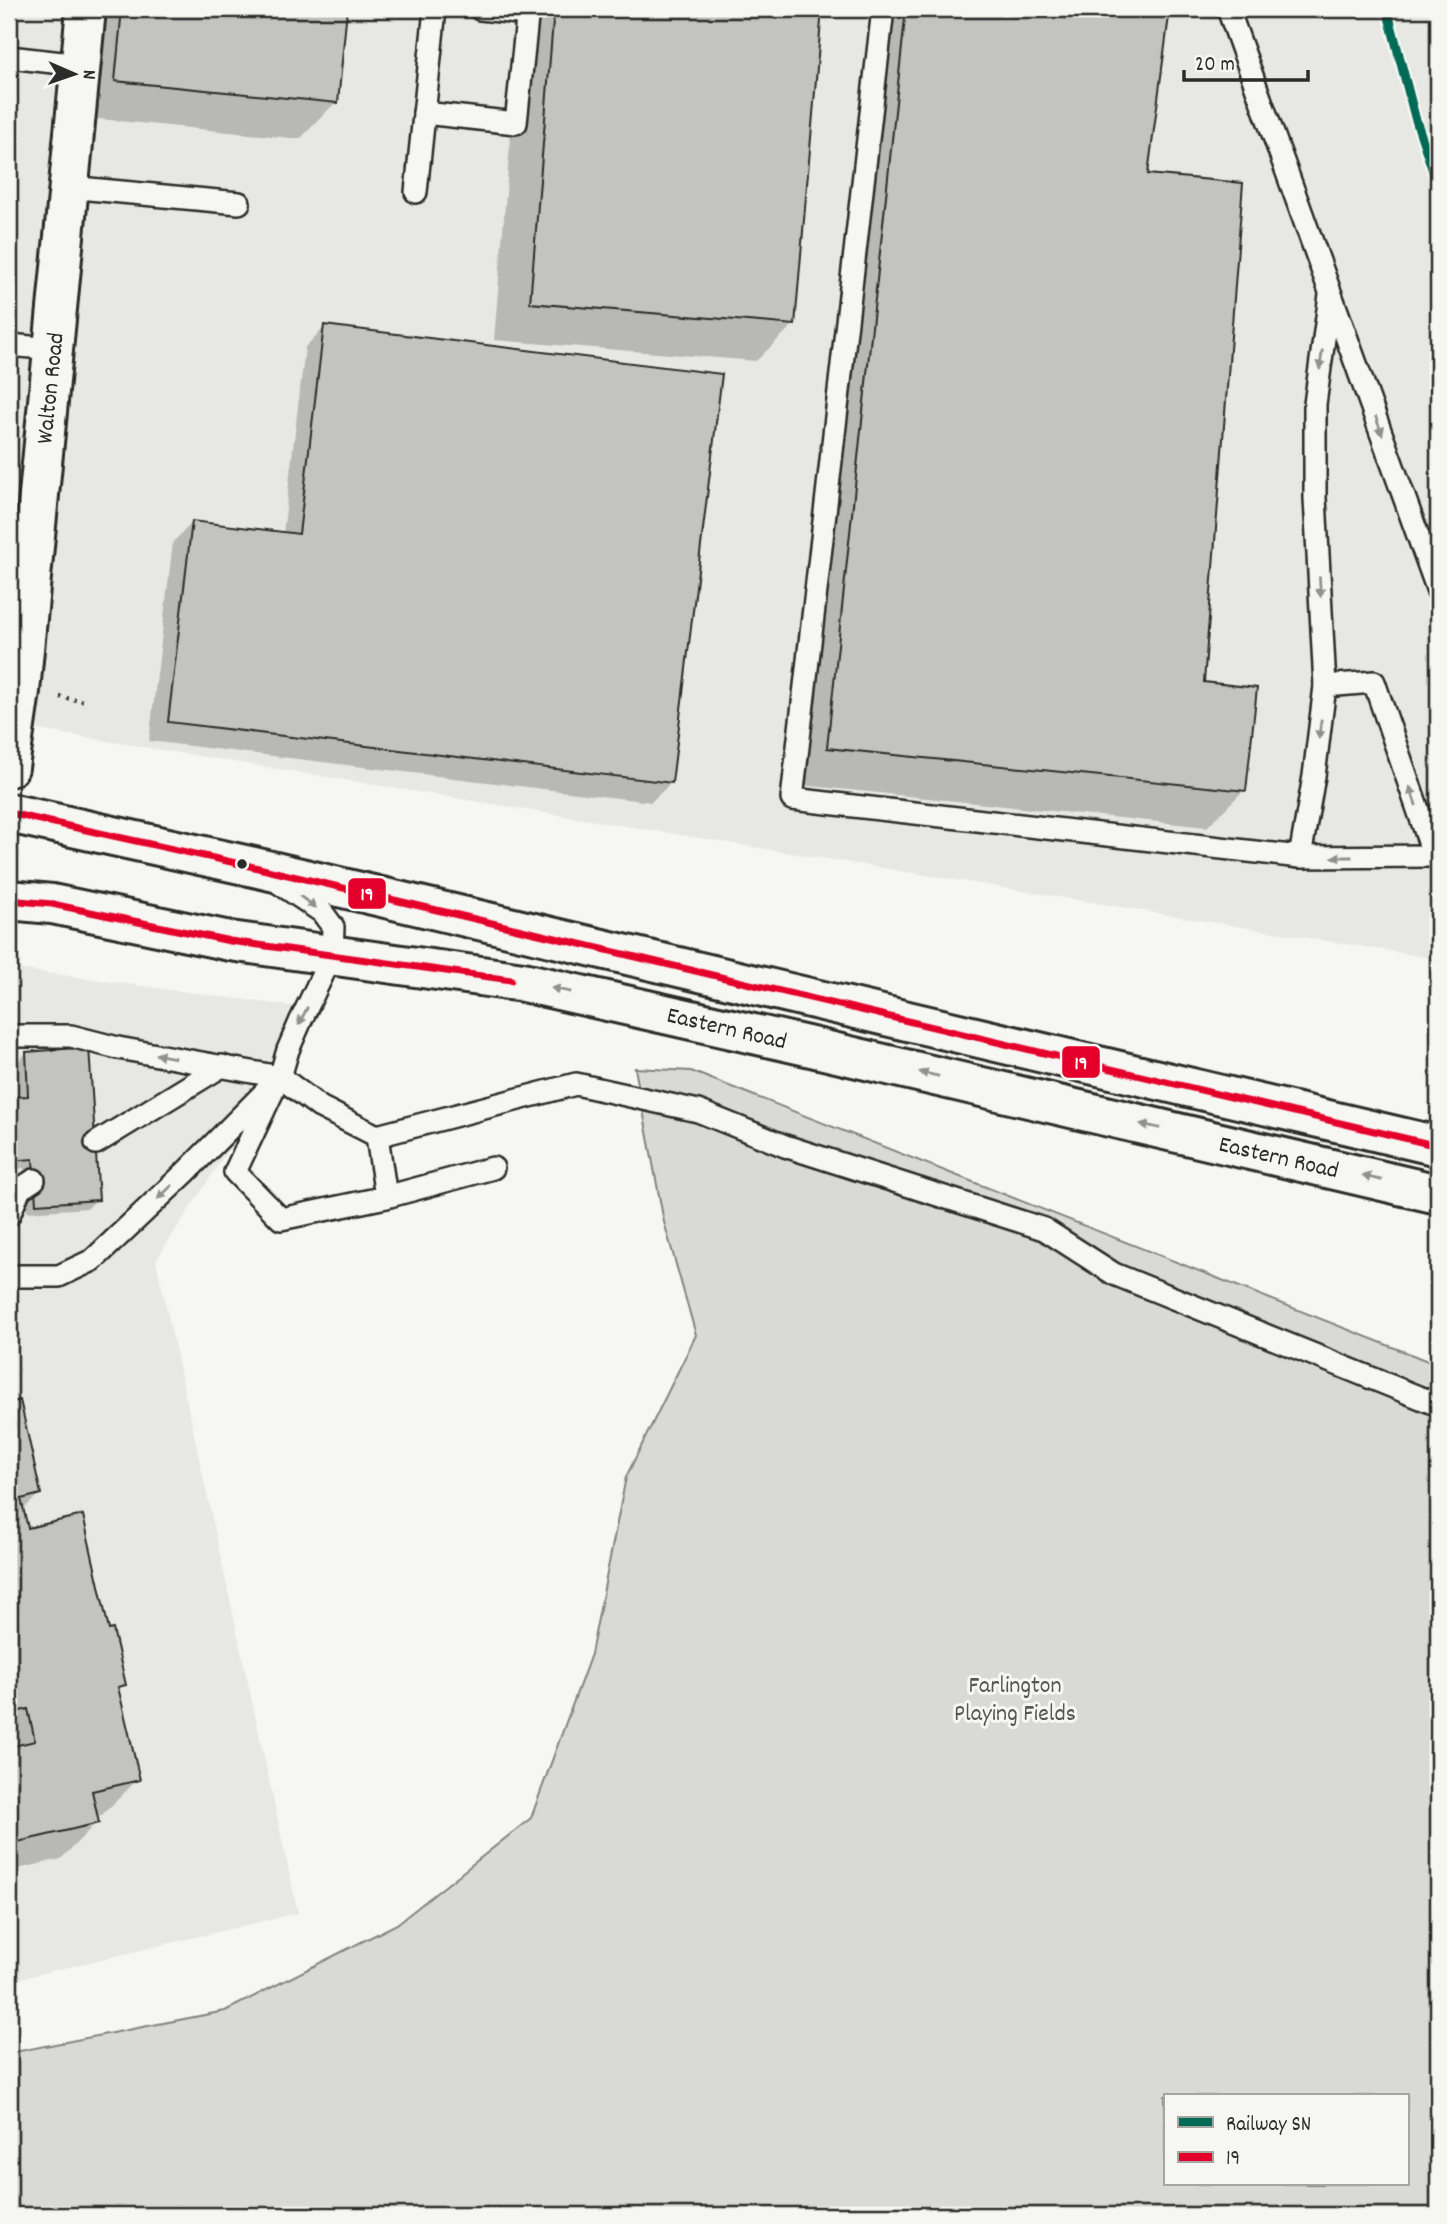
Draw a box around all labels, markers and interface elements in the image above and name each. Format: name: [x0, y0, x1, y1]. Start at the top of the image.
north arrow: [38, 38, 108, 108]
scale bar: [1184, 38, 1309, 82]
text: 20 m: [1195, 51, 1235, 81]
text: N: [74, 69, 101, 80]
street label: Walton Road: [29, 331, 75, 446]
one-way arrow: [1315, 350, 1326, 372]
one-way arrow: [1374, 416, 1385, 437]
one-way arrow: [1314, 577, 1325, 599]
one-way arrow: [1315, 718, 1326, 740]
one-way arrow: [1407, 785, 1418, 806]
one-way arrow: [1331, 851, 1353, 863]
unlabelled marker: [235, 857, 249, 871]
line badge: 19: [347, 877, 387, 910]
text: 19: [361, 883, 373, 910]
one-way arrow: [299, 895, 317, 909]
one-way arrow: [550, 984, 572, 995]
street label: Eastern Road: [663, 1000, 790, 1060]
one-way arrow: [297, 1006, 308, 1026]
line badge: 19: [1061, 1045, 1101, 1079]
one-way arrow: [153, 1050, 175, 1061]
text: 19: [1075, 1052, 1087, 1079]
one-way arrow: [918, 1068, 940, 1079]
one-way arrow: [1139, 1120, 1161, 1131]
street label: Eastern Road: [1215, 1129, 1342, 1189]
one-way arrow: [1361, 1172, 1383, 1183]
one-way arrow: [156, 1184, 174, 1200]
park label: Farlington Playing Fields: [954, 1670, 1076, 1732]
legend: [1164, 2094, 1408, 2186]
text: Railway SN: [1226, 2111, 1311, 2141]
text: 19: [1226, 2145, 1240, 2175]

